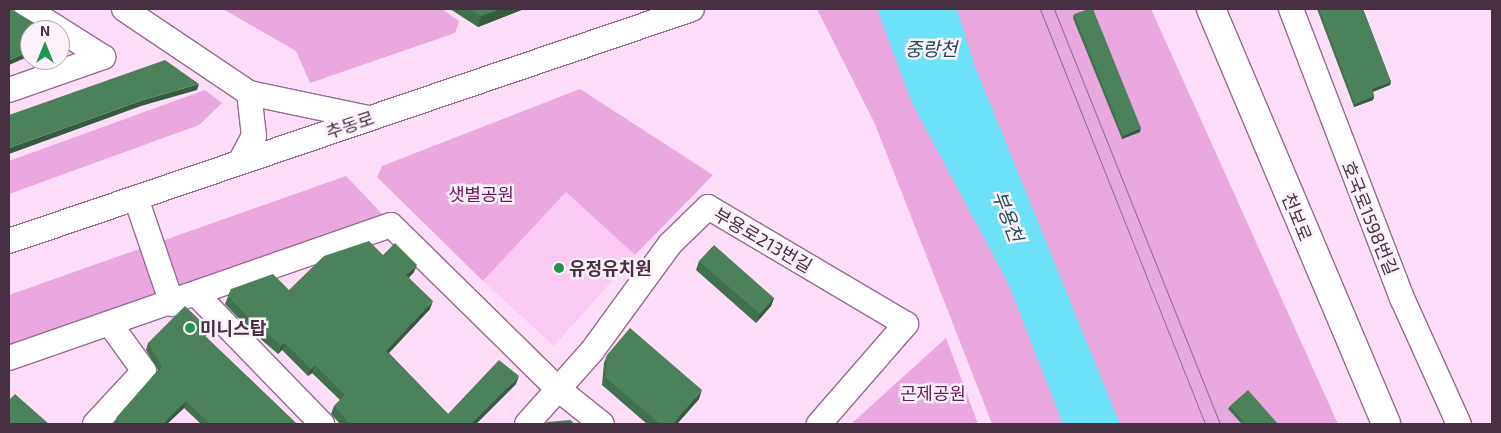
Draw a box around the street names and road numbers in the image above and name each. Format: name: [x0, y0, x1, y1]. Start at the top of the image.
street label: 추동로: [323, 107, 377, 143]
street label: 호국로1598번길: [1337, 158, 1403, 278]
street label: 천보로: [1278, 190, 1316, 244]
street label: 부용로213번길: [710, 203, 816, 277]

